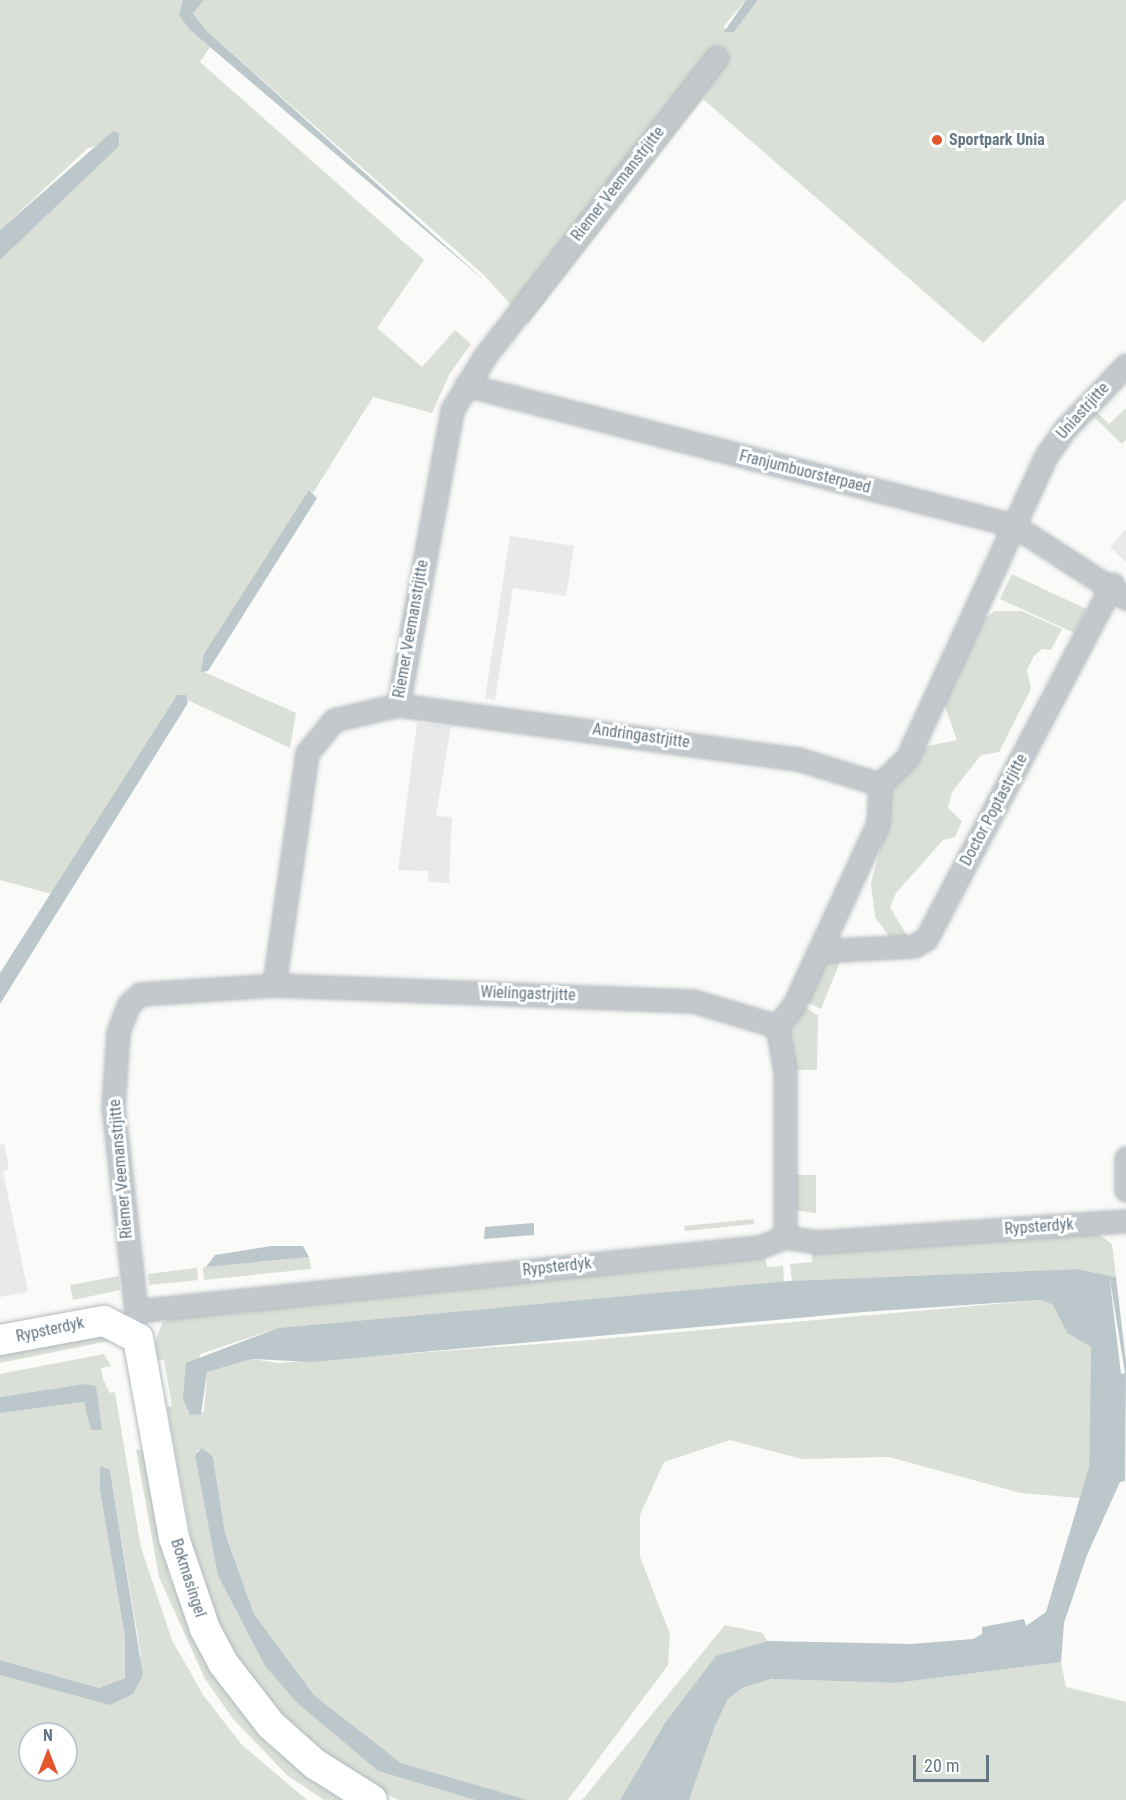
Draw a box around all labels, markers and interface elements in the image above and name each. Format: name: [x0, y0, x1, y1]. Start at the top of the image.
street label: Riemer Veemanstrjitte: [567, 123, 669, 245]
place label: Sportpark Unia: [949, 130, 1045, 150]
marker: Sportpark Unia: [930, 133, 944, 147]
street label: Uniastrjitte: [1053, 379, 1113, 443]
street label: Franjumbuorsterpaed: [737, 446, 873, 498]
street label: Riemer Veemanstrjitte: [389, 558, 433, 700]
street label: Andringastrjitte: [591, 720, 691, 752]
street label: Doctor Poptastrjitte: [956, 751, 1032, 869]
street label: Wielingastrjitte: [480, 983, 576, 1005]
street label: Riemer Veemanstrjitte: [105, 1098, 137, 1240]
street label: Rypsterdyk: [1004, 1215, 1074, 1239]
street label: Rypsterdyk: [522, 1254, 592, 1280]
street label: Rypsterdyk: [14, 1313, 86, 1347]
street label: Bokmasingel: [166, 1536, 210, 1620]
north arrow: [18, 1722, 78, 1782]
text: N: [43, 1726, 53, 1745]
scale bar: [916, 1743, 992, 1781]
text: 20 m: [924, 1755, 959, 1776]

